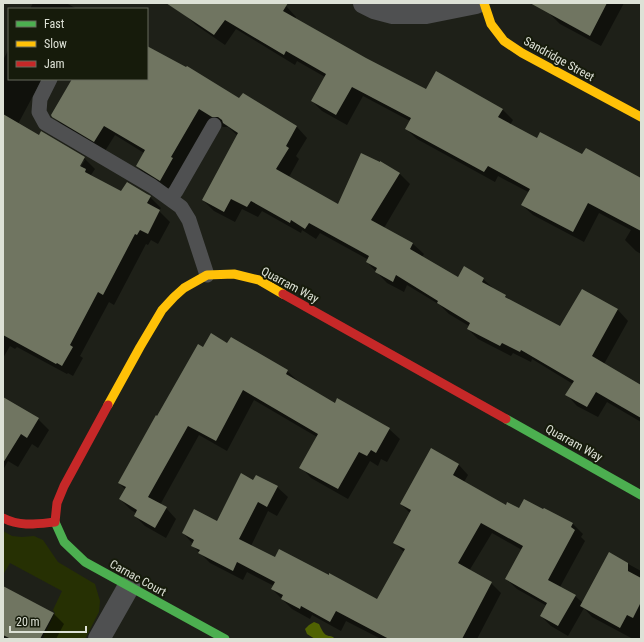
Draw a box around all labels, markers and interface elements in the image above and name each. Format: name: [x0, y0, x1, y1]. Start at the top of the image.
legend: [8, 8, 148, 80]
text: Fast: [44, 17, 65, 31]
street label: Sandridge Street: [521, 34, 597, 84]
text: Slow: [44, 37, 67, 51]
text: Jam: [44, 57, 65, 71]
street label: Quarram Way: [259, 264, 321, 306]
street label: Quarram Way: [543, 422, 605, 464]
street label: Carnac Court: [107, 557, 169, 599]
scale bar: [10, 608, 86, 634]
text: 20 m: [16, 615, 40, 629]

